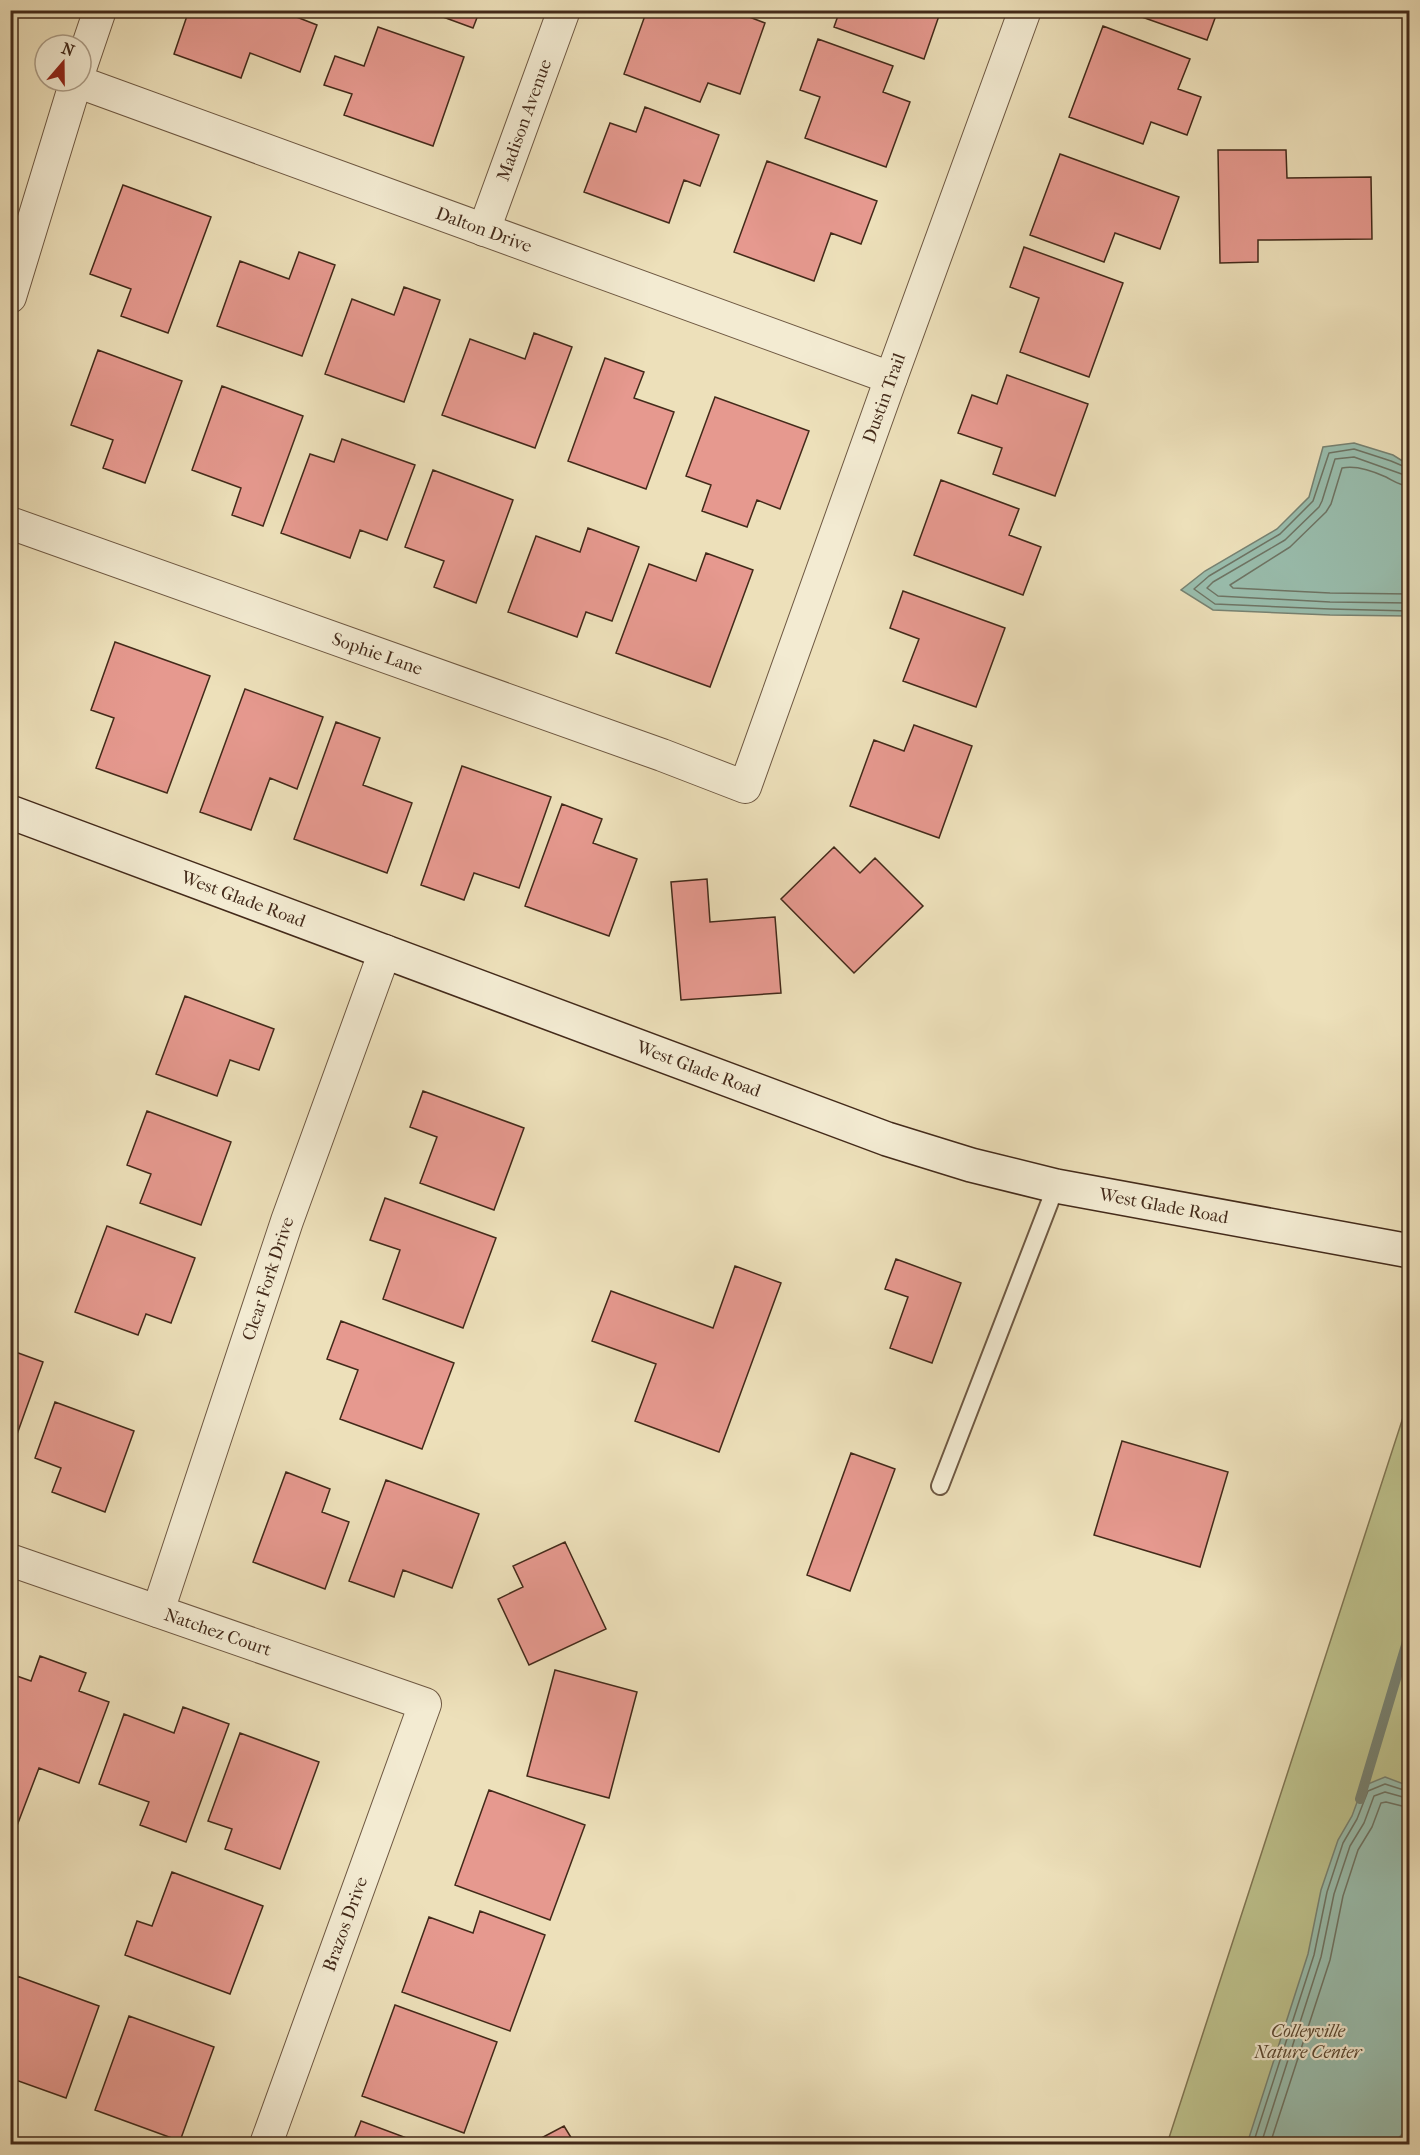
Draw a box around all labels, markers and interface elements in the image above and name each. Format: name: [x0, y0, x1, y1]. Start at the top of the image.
north arrow: [33, 33, 93, 93]
text: N: [59, 38, 78, 61]
street label: Madison Avenue: [493, 56, 556, 184]
street label: Dalton Drive: [433, 203, 535, 257]
street label: Dustin Trail: [859, 350, 910, 446]
street label: Sophie Lane: [329, 628, 425, 680]
street label: West Glade Road: [177, 866, 308, 932]
street label: West Glade Road: [632, 1036, 764, 1102]
street label: West Glade Road: [1096, 1184, 1230, 1228]
street label: Clear Fork Drive: [238, 1214, 299, 1343]
street label: Natchez Court: [161, 1604, 275, 1661]
street label: Brazos Drive: [319, 1874, 372, 1974]
park label: Colleyville Nature Center: [1253, 2021, 1364, 2063]

